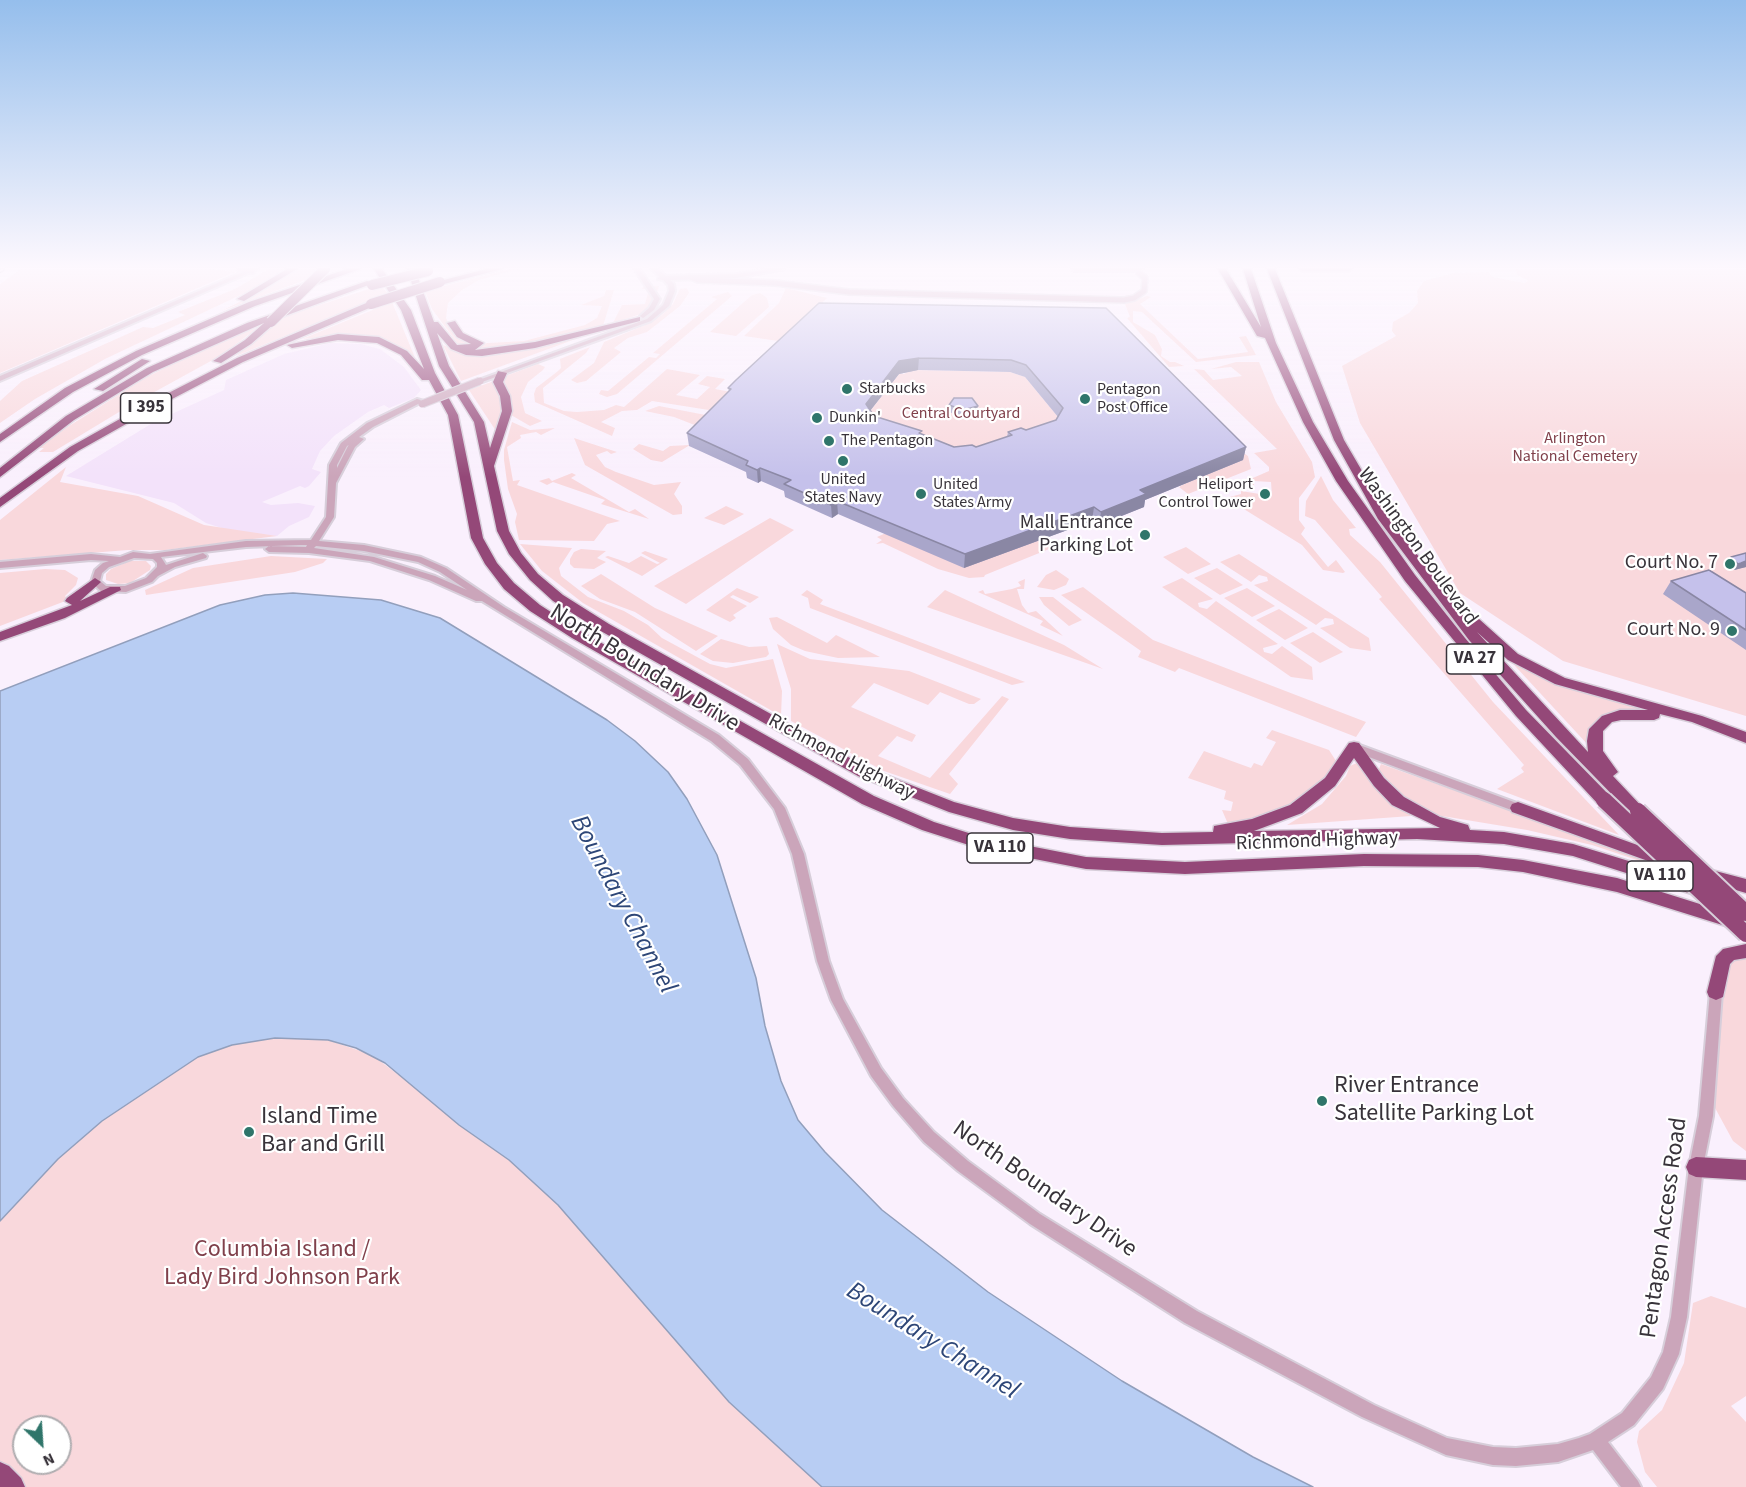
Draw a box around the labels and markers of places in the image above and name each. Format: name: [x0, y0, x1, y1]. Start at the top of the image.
place label: Starbucks: [859, 379, 925, 399]
place label: Pentagon Post Office: [1097, 380, 1168, 418]
marker: Starbucks: [840, 382, 854, 396]
marker: Pentagon Post Office: [1078, 392, 1092, 406]
place label: Dunkin': [829, 408, 881, 428]
marker: Dunkin': [810, 411, 824, 425]
place label: The Pentagon: [841, 431, 933, 451]
marker: The Pentagon: [822, 434, 836, 448]
marker: United States Navy: [836, 454, 850, 468]
place label: United States Navy: [804, 470, 882, 508]
place label: United States Army: [933, 475, 1012, 513]
place label: Heliport Control Tower: [1159, 475, 1253, 513]
marker: United States Army: [914, 487, 928, 501]
marker: Heliport Control Tower: [1258, 487, 1272, 501]
place label: Mall Entrance Parking Lot: [1020, 512, 1133, 559]
marker: Mall Entrance Parking Lot: [1138, 528, 1152, 542]
place label: Court No. 7: [1625, 552, 1718, 576]
marker: Court No. 7: [1723, 557, 1737, 571]
place label: Court No. 9: [1627, 619, 1720, 643]
marker: Court No. 9: [1725, 624, 1739, 638]
place label: River Entrance Satellite Parking Lot: [1334, 1073, 1534, 1129]
marker: River Entrance Satellite Parking Lot: [1315, 1094, 1329, 1108]
place label: Island Time Bar and Grill: [261, 1104, 385, 1160]
marker: Island Time Bar and Grill: [242, 1125, 256, 1139]

